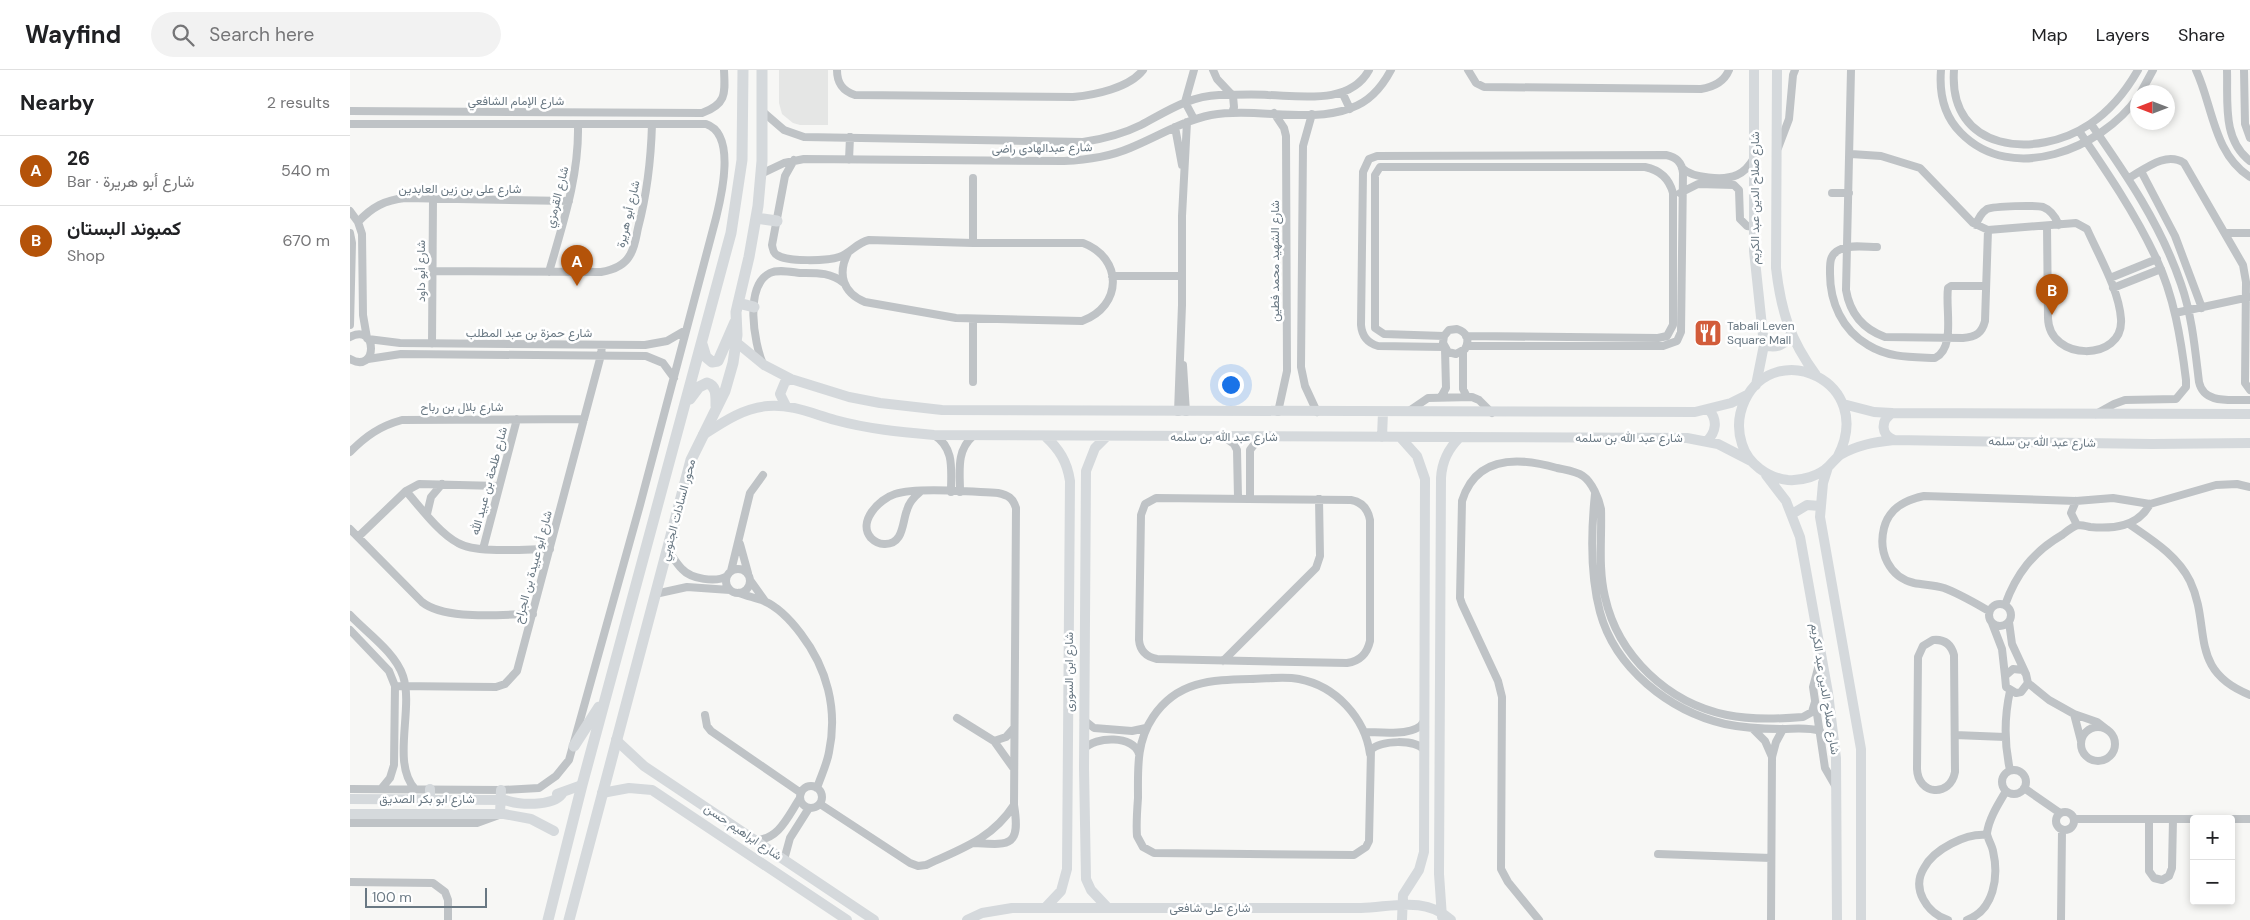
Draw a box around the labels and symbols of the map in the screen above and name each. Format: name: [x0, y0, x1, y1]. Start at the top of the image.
north arrow: [2130, 85, 2175, 130]
street label: شارع الإمام الشافعي: [468, 93, 564, 111]
street label: شارع صلاح الدين عبد الكريم: [1747, 132, 1764, 264]
street label: شارع عبدالهادى راضى: [991, 139, 1093, 158]
street label: شارع القرمزي: [542, 165, 574, 230]
street label: شارع أبو هريرة: [612, 179, 644, 249]
street label: شارع على بن زين العابدين: [399, 181, 521, 198]
street label: شارع الشهيد محمد فطين: [1267, 200, 1284, 322]
street label: شارع أبو داود: [413, 240, 430, 302]
pin: A: [561, 245, 593, 286]
pin: B: [2036, 274, 2068, 315]
restaurant icon: Tabali Leven Square Mall: [1693, 318, 1723, 348]
place label: Tabali Leven Square Mall: [1727, 318, 1795, 348]
street label: شارع حمزة بن عبد المطلب: [466, 325, 592, 342]
your location: [1218, 372, 1244, 398]
street label: شارع بلال بن رباح: [421, 399, 503, 416]
street label: شارع طلحة بن عبيد الله: [467, 425, 512, 537]
street label: شارع عبد الله بن سلمه: [1170, 429, 1278, 446]
street label: شارع عبد الله بن سلمه: [1575, 430, 1683, 447]
street label: شارع عبد الله بن سلمه: [1988, 433, 2096, 452]
street label: محور السادات الجنوبي: [657, 457, 701, 563]
street label: شارع أبو عبيدة بن الجراح: [510, 509, 557, 626]
street label: شارع صلاح الدين عبد الكريم: [1806, 622, 1843, 756]
street label: شارع ابن السورى: [1061, 632, 1078, 712]
street label: شارع ابو بكر الصديق: [379, 791, 475, 808]
street label: شارع ابراهيم حسن: [700, 800, 785, 865]
scale bar: [365, 885, 488, 908]
street label: شارع على شافعى: [1169, 900, 1251, 917]

